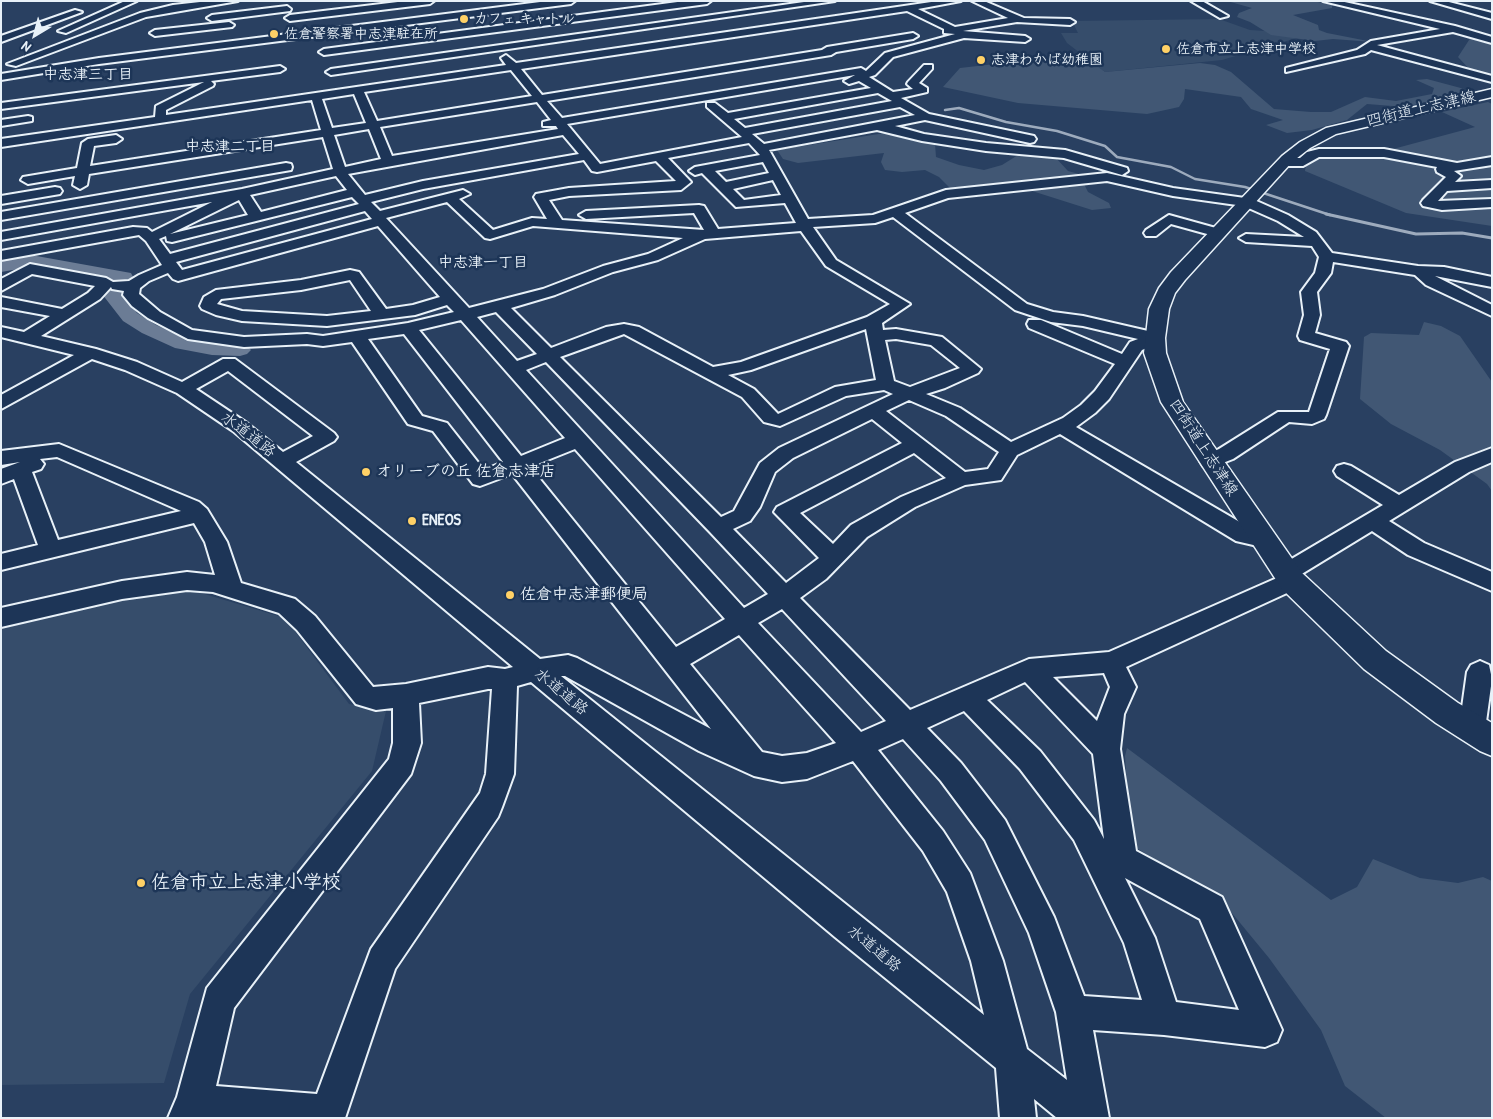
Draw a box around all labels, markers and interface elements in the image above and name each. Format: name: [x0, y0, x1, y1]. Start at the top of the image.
north arrow: [10, 10, 60, 60]
place label: カフェ キャトル: [474, 11, 575, 27]
marker: カフェ キャトル: [458, 13, 470, 25]
place label: 佐倉警察署中志津駐在所: [284, 26, 438, 42]
marker: 佐倉警察署中志津駐在所: [268, 28, 280, 40]
text: N: [17, 38, 34, 57]
place label: 佐倉市立上志津中学校: [1176, 41, 1316, 57]
marker: 佐倉市立上志津中学校: [1160, 43, 1172, 55]
place label: 志津わかば幼稚園: [991, 52, 1103, 68]
marker: 志津わかば幼稚園: [975, 54, 987, 66]
district label: 中志津三丁目: [43, 66, 133, 84]
street label: 四街道上志津線: [1364, 87, 1478, 131]
district label: 中志津二丁目: [185, 138, 275, 156]
district label: 中志津一丁目: [438, 254, 528, 272]
street label: 四街道上志津線: [1164, 396, 1242, 500]
street label: 水道道路: [217, 408, 279, 462]
place label: オリーブの丘 佐倉志津店: [376, 462, 556, 482]
marker: オリーブの丘 佐倉志津店: [360, 466, 372, 478]
place label: ENEOS: [422, 511, 461, 531]
marker: ENEOS: [406, 515, 418, 527]
place label: 佐倉中志津郵便局: [520, 585, 648, 605]
marker: 佐倉中志津郵便局: [504, 589, 516, 601]
street label: 水道道路: [530, 664, 592, 720]
place label: 佐倉市立上志津小学校: [151, 872, 341, 894]
marker: 佐倉市立上志津小学校: [135, 877, 147, 889]
street label: 水道道路: [843, 921, 905, 977]

